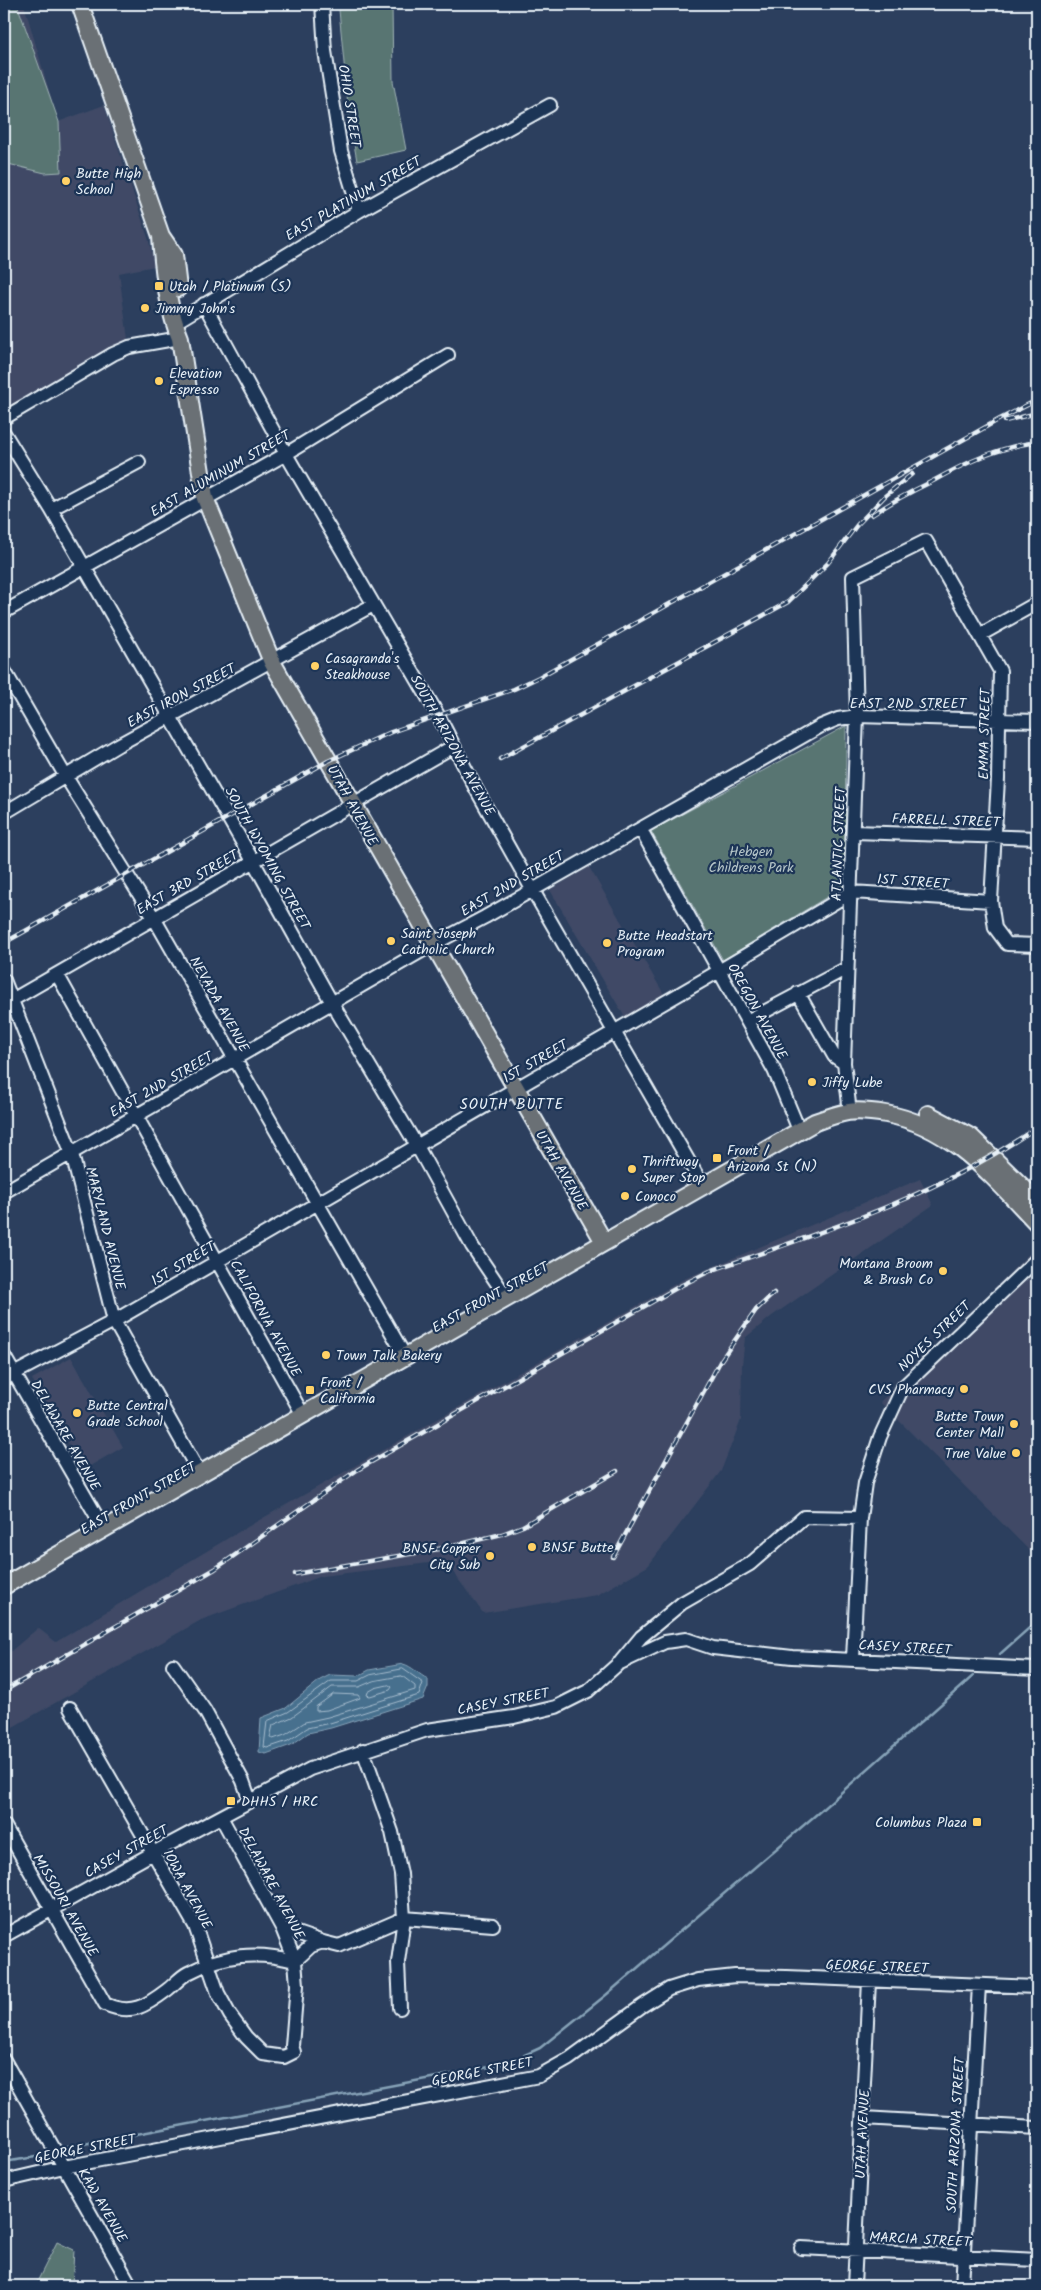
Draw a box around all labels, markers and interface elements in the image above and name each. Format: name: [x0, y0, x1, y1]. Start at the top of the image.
street label: OHIO STREET: [332, 63, 367, 151]
street label: EAST PLATINUM STREET: [281, 150, 427, 247]
place label: Butte High School: [76, 163, 141, 201]
marker: Butte High School: [60, 175, 72, 187]
place label: Utah / Platinum (S): [169, 276, 292, 298]
marker: Utah / Platinum (S): [153, 280, 165, 292]
place label: Jimmy John's: [155, 298, 235, 320]
marker: Jimmy John's: [139, 302, 151, 314]
place label: Elevation Espresso: [169, 363, 222, 401]
marker: Elevation Espresso: [153, 375, 165, 387]
street label: EAST ALUMINUM STREET: [146, 424, 296, 523]
place label: Casagranda's Steakhouse: [325, 648, 399, 686]
street label: EAST IRON STREET: [123, 657, 241, 734]
marker: Casagranda's Steakhouse: [309, 660, 321, 672]
street label: SOUTH ARIZONA AVENUE: [404, 671, 501, 821]
street label: EMMA STREET: [973, 687, 997, 780]
street label: EAST 2ND STREET: [850, 693, 968, 715]
street label: UTAH AVENUE: [321, 761, 384, 851]
street label: SOUTH WYOMING STREET: [219, 783, 316, 935]
street label: ATLANTIC STREET: [826, 785, 852, 902]
street label: FARRELL STREET: [891, 808, 1002, 834]
park label: Hebgen Childrens Park: [709, 841, 794, 879]
street label: EAST 3RD STREET: [132, 844, 244, 921]
street label: EAST 2ND STREET: [457, 844, 570, 923]
street label: 1ST STREET: [876, 869, 951, 896]
place label: Saint Joseph Catholic Church: [401, 923, 495, 961]
place label: Butte Headstart Program: [617, 925, 713, 963]
marker: Saint Joseph Catholic Church: [385, 935, 397, 947]
marker: Butte Headstart Program: [601, 937, 613, 949]
street label: NEVADA AVENUE: [184, 952, 255, 1057]
street label: OREGON AVENUE: [721, 959, 793, 1064]
street label: 1ST STREET: [499, 1034, 573, 1089]
street label: EAST 2ND STREET: [106, 1045, 219, 1124]
place label: Jiffy Lube: [822, 1072, 883, 1094]
marker: Jiffy Lube: [806, 1076, 818, 1088]
district label: SOUTH BUTTE: [460, 1093, 565, 1117]
street label: UTAH AVENUE: [529, 1126, 593, 1215]
place label: Front / Arizona St (N): [727, 1140, 817, 1178]
place label: Thriftway Super Stop: [642, 1151, 706, 1189]
marker: Front / Arizona St (N): [711, 1152, 723, 1164]
marker: Thriftway Super Stop: [626, 1163, 638, 1175]
street label: MARYLAND AVENUE: [79, 1164, 131, 1293]
place label: Conoco: [635, 1186, 676, 1208]
marker: Conoco: [619, 1190, 631, 1202]
street label: 1ST STREET: [147, 1235, 221, 1292]
place label: Montana Broom & Brush Co: [839, 1253, 933, 1291]
street label: CALIFORNIA AVENUE: [224, 1256, 307, 1382]
street label: EAST FRONT STREET: [428, 1256, 554, 1339]
marker: Montana Broom & Brush Co: [937, 1265, 949, 1277]
street label: NOYES STREET: [893, 1295, 977, 1377]
place label: Town Talk Bakery: [336, 1345, 442, 1367]
marker: Town Talk Bakery: [320, 1349, 332, 1361]
place label: Front / California: [320, 1372, 375, 1410]
street label: DELAWARE AVENUE: [24, 1376, 106, 1496]
place label: CVS Pharmacy: [868, 1379, 954, 1401]
marker: CVS Pharmacy: [958, 1383, 970, 1395]
marker: Front / California: [304, 1384, 316, 1396]
place label: Butte Central Grade School: [87, 1395, 168, 1433]
place label: Butte Town Center Mall: [935, 1406, 1005, 1444]
marker: Butte Central Grade School: [71, 1407, 83, 1419]
marker: Butte Town Center Mall: [1008, 1418, 1020, 1430]
place label: True Value: [945, 1443, 1007, 1465]
marker: True Value: [1010, 1447, 1022, 1459]
street label: EAST FRONT STREET: [76, 1456, 202, 1541]
place label: BNSF Butte: [542, 1537, 614, 1559]
place label: BNSF Copper City Sub: [402, 1538, 481, 1576]
marker: BNSF Butte: [526, 1541, 538, 1553]
marker: BNSF Copper City Sub: [484, 1550, 496, 1562]
street label: CASEY STREET: [858, 1635, 954, 1662]
street label: CASEY STREET: [455, 1682, 552, 1722]
place label: DHHS / HRC: [241, 1791, 318, 1813]
marker: DHHS / HRC: [225, 1795, 237, 1807]
place label: Columbus Plaza: [875, 1812, 967, 1834]
marker: Columbus Plaza: [971, 1816, 983, 1828]
street label: CASEY STREET: [80, 1819, 174, 1884]
street label: DELAWARE AVENUE: [232, 1823, 311, 1945]
street label: IOWA AVENUE: [157, 1845, 218, 1934]
street label: MISSOURI AVENUE: [27, 1850, 104, 1962]
street label: GEORGE STREET: [825, 1954, 930, 1980]
street label: GEORGE STREET: [430, 2051, 536, 2093]
street label: SOUTH ARIZONA STREET: [941, 2055, 971, 2213]
street label: UTAH AVENUE: [850, 2088, 876, 2179]
street label: GEORGE STREET: [33, 2128, 139, 2170]
street label: KAW AVENUE: [72, 2164, 133, 2248]
street label: MARCIA STREET: [869, 2226, 973, 2254]

